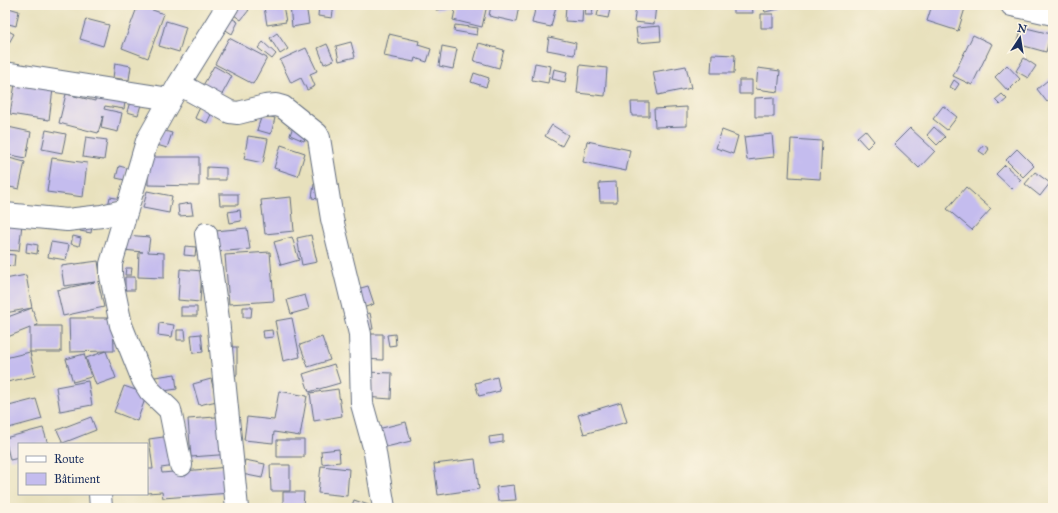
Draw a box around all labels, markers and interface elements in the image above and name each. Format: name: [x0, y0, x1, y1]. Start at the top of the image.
north arrow: [1000, 18, 1040, 58]
text: N: [1016, 21, 1029, 36]
legend: [18, 443, 148, 495]
text: Route: [54, 452, 84, 466]
text: Bâtiment: [54, 472, 101, 486]

